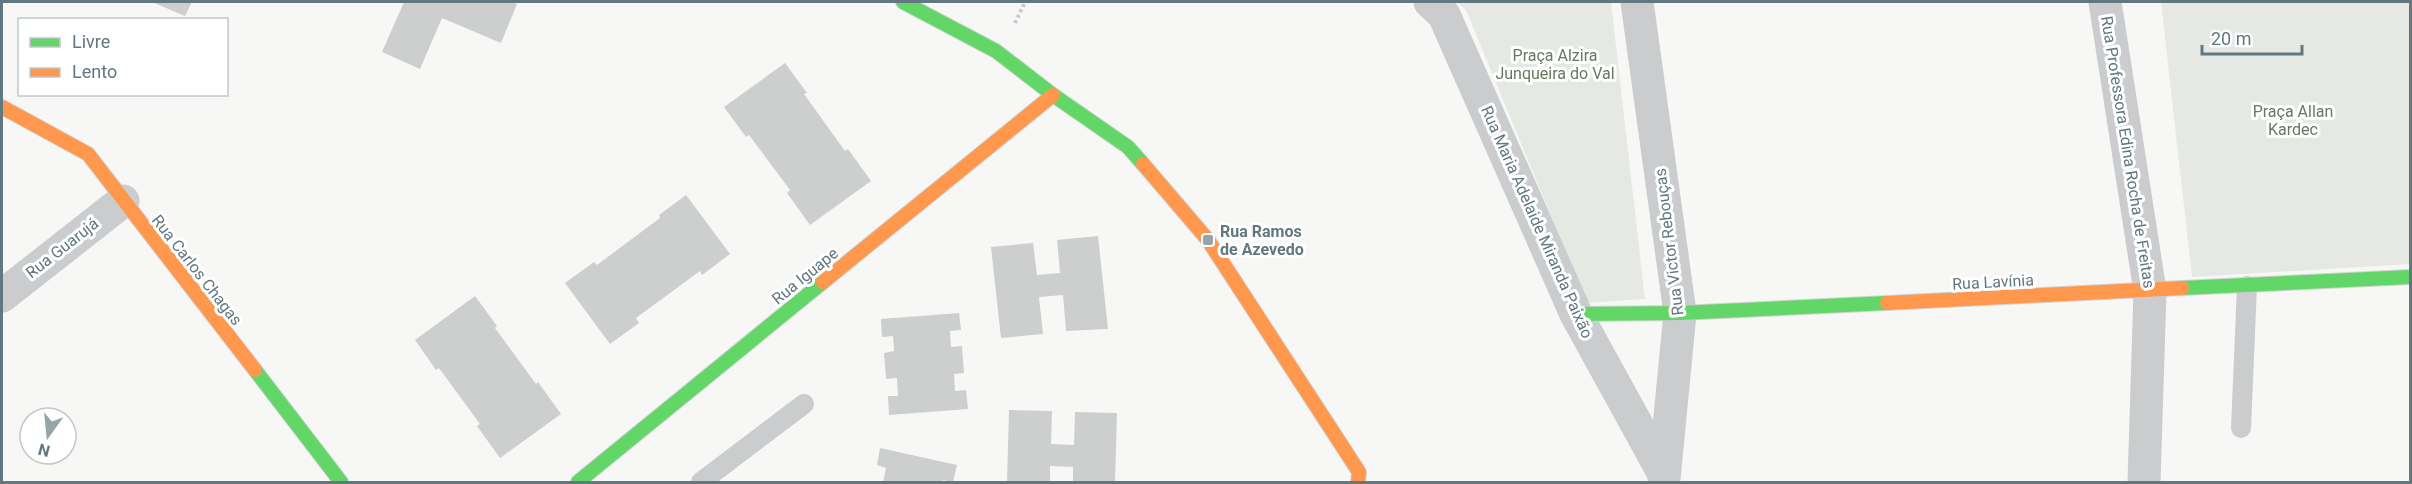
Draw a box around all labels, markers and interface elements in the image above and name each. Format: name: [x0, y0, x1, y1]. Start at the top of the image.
street label: Rua Professora Edina Rocha de Freitas: [2097, 15, 2159, 289]
legend: [18, 18, 228, 96]
scale bar: [2202, 18, 2302, 56]
text: 20 m: [2211, 28, 2251, 49]
text: Livre: [72, 31, 110, 52]
park label: Praça Alzira Junqueira do Val: [1495, 46, 1615, 83]
text: Lento: [72, 61, 117, 82]
park label: Praça Allan Kardec: [2253, 102, 2333, 139]
street label: Rua Maria Adelaide Miranda Paixão: [1477, 103, 1597, 341]
street label: Rua Victor Rebouças: [1651, 167, 1687, 317]
street label: Rua Carlos Chagas: [148, 211, 246, 329]
street label: Rua Guarujá: [22, 214, 102, 282]
place label: Rua Ramos de Azevedo: [1220, 222, 1304, 259]
marker: Rua Ramos de Azevedo: [1201, 233, 1215, 247]
street label: Rua Iguape: [768, 244, 842, 308]
street label: Rua Lavínia: [1952, 270, 2034, 294]
north arrow: [18, 406, 78, 466]
text: N: [36, 439, 52, 461]

